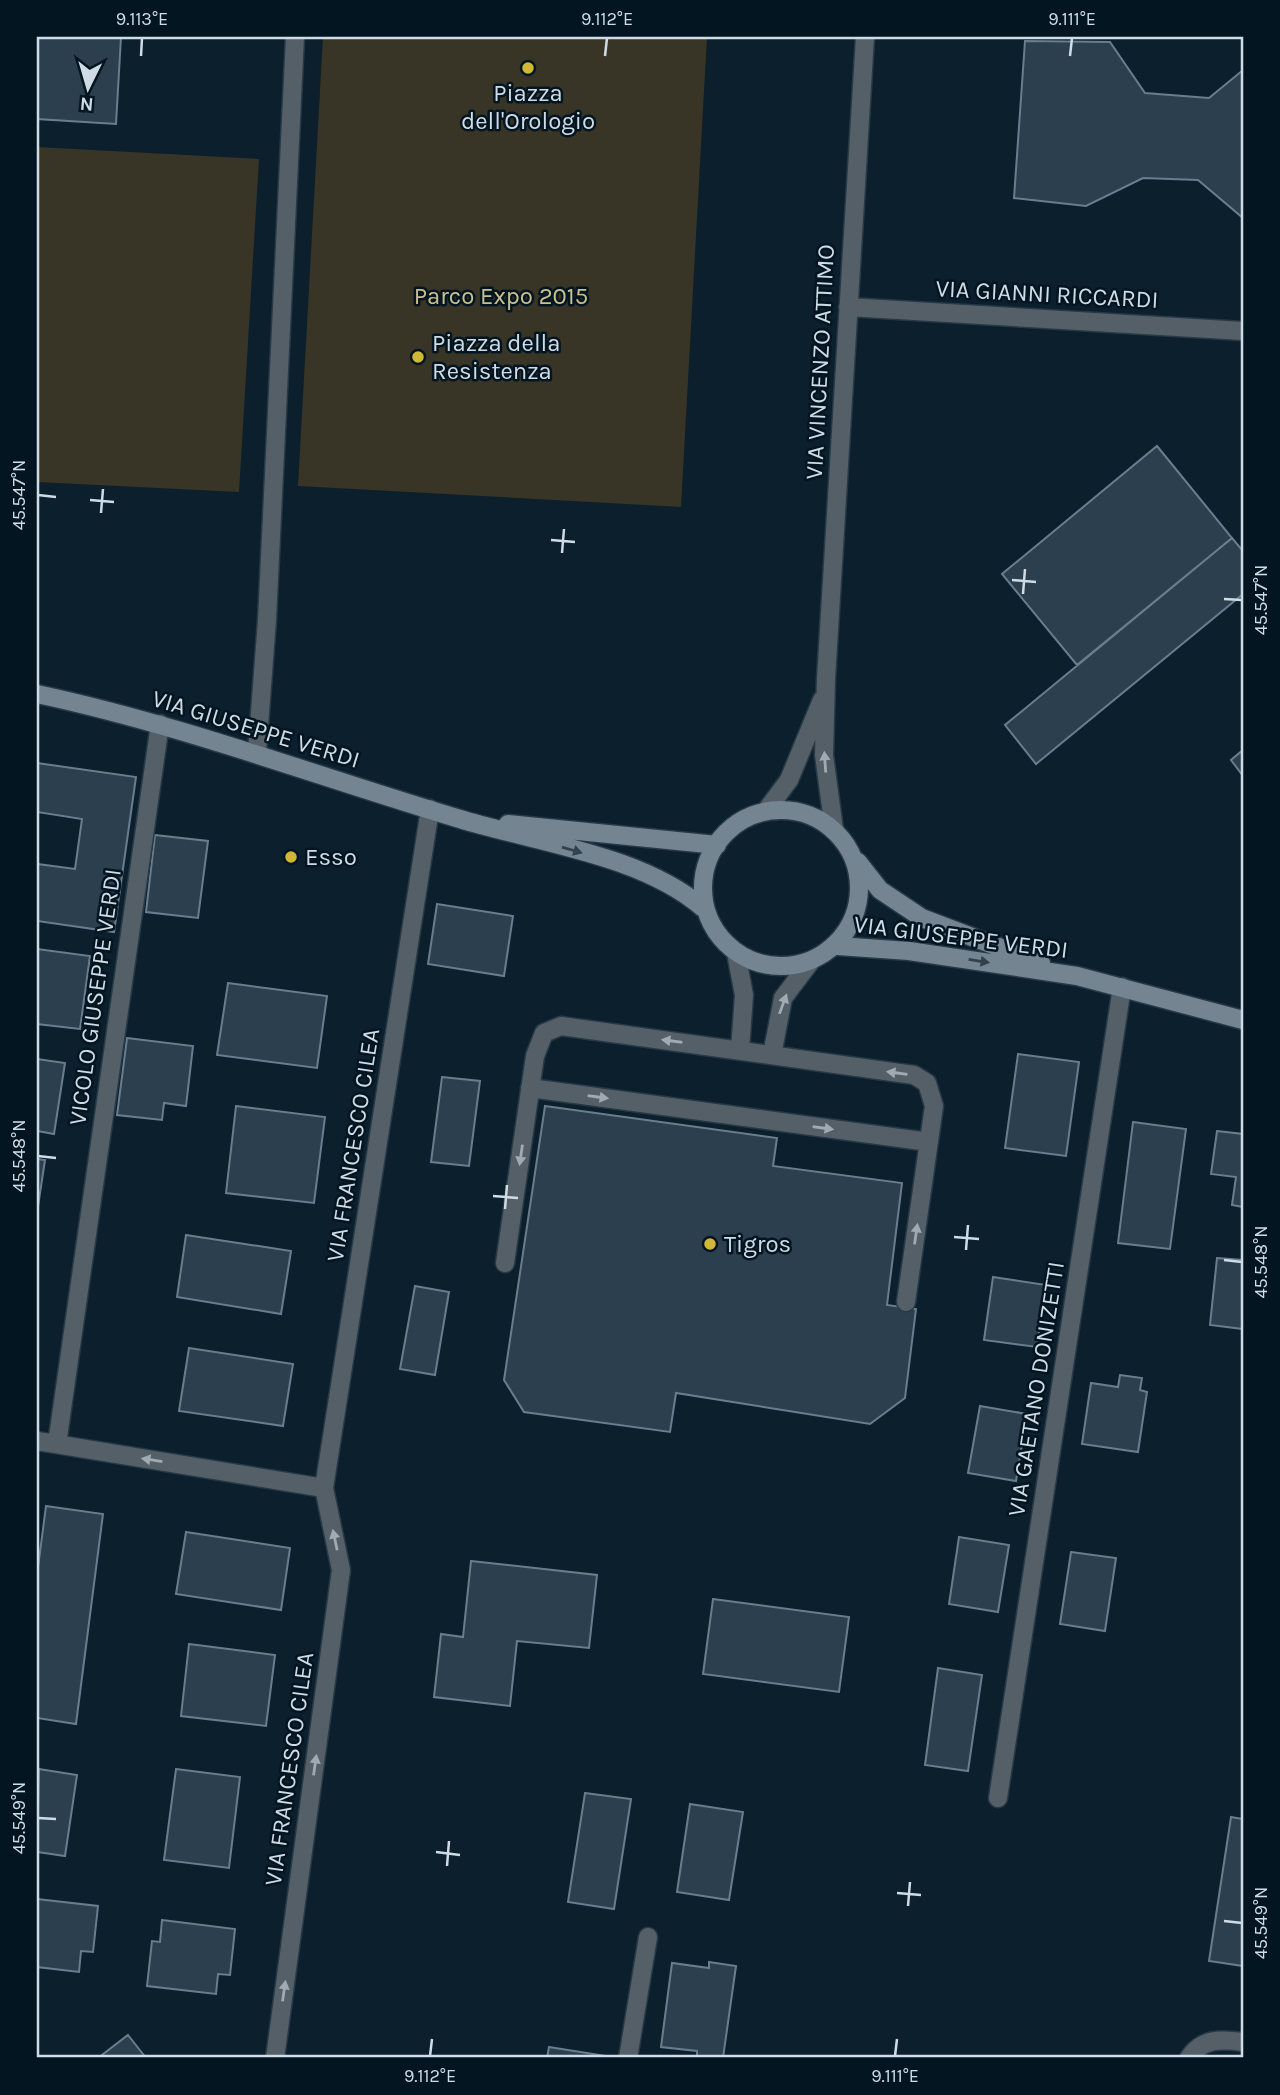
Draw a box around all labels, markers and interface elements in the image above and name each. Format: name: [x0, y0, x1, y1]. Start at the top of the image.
text: 9.113°E: [116, 8, 168, 30]
text: 9.112°E: [581, 8, 633, 30]
text: 9.111°E: [1048, 8, 1096, 30]
north arrow: [52, 52, 122, 122]
marker: Piazza dell'Orologio: [520, 60, 536, 76]
place label: Piazza dell'Orologio: [461, 79, 595, 135]
text: N: [79, 92, 94, 115]
street label: VIA VINCENZO ATTIMO: [800, 244, 840, 480]
street label: VIA GIANNI RICCARDI: [935, 274, 1159, 314]
park label: Parco Expo 2015: [414, 282, 588, 310]
place label: Piazza della Resistenza: [432, 329, 561, 385]
marker: Piazza della Resistenza: [410, 349, 426, 365]
text: 45.547°N: [8, 460, 30, 530]
text: 45.547°N: [1250, 565, 1272, 635]
street label: VIA GIUSEPPE VERDI: [149, 684, 363, 774]
one-way arrow: [820, 750, 831, 772]
place label: Esso: [305, 843, 357, 871]
one-way arrow: [562, 846, 583, 856]
marker: Esso: [283, 849, 299, 865]
street label: VICOLO GIUSEPPE VERDI: [63, 867, 127, 1127]
street label: VIA GIUSEPPE VERDI: [852, 910, 1070, 964]
one-way arrow: [968, 956, 990, 967]
one-way arrow: [777, 994, 788, 1015]
street label: VIA FRANCESCO CILEA: [321, 1026, 385, 1264]
one-way arrow: [661, 1035, 683, 1046]
one-way arrow: [886, 1067, 908, 1078]
one-way arrow: [587, 1092, 609, 1103]
text: 45.548°N: [8, 1119, 30, 1193]
one-way arrow: [812, 1123, 834, 1134]
one-way arrow: [515, 1144, 526, 1166]
one-way arrow: [910, 1223, 921, 1245]
text: 45.548°N: [1250, 1225, 1272, 1299]
place label: Tigros: [724, 1230, 791, 1258]
marker: Tigros: [702, 1236, 718, 1252]
street label: VIA GAETANO DONIZETTI: [1002, 1260, 1070, 1518]
one-way arrow: [141, 1454, 163, 1465]
one-way arrow: [329, 1529, 340, 1551]
street label: VIA FRANCESCO CILEA: [259, 1650, 319, 1888]
one-way arrow: [309, 1754, 320, 1776]
text: 45.549°N: [8, 1782, 30, 1854]
text: 45.549°N: [1250, 1887, 1272, 1959]
one-way arrow: [279, 1979, 290, 2001]
text: 9.112°E: [404, 2065, 456, 2087]
text: 9.111°E: [871, 2065, 919, 2087]

